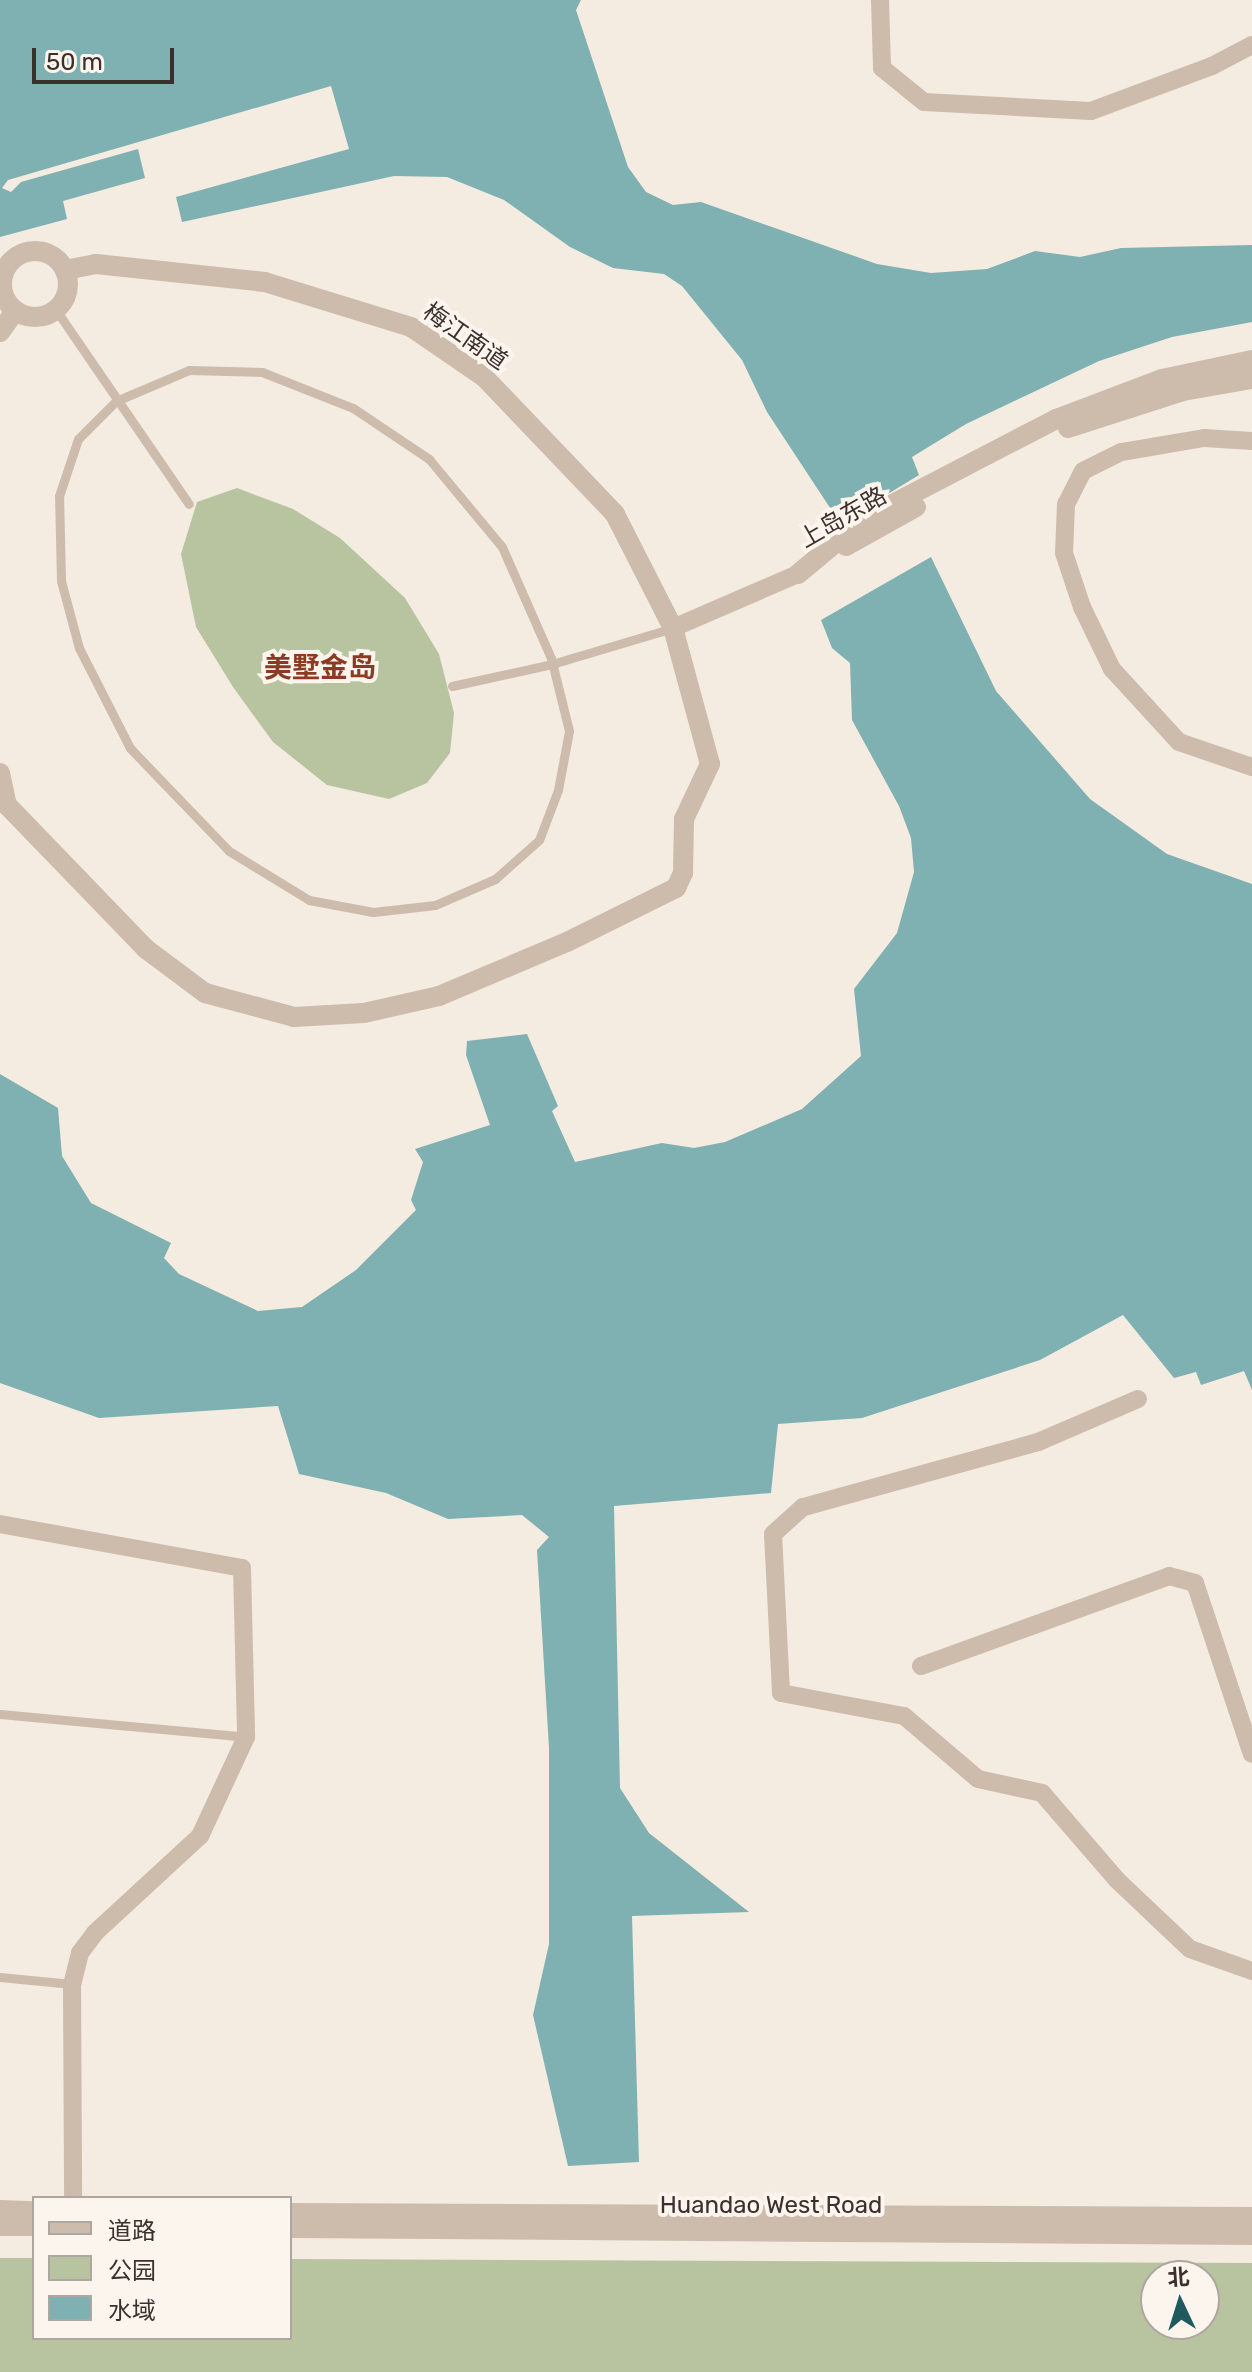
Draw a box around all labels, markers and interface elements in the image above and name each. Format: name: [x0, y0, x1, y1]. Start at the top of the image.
scale bar: [36, 32, 178, 82]
text: 50 m: [46, 48, 103, 76]
street label: 梅江南道: [417, 298, 513, 376]
street label: 上岛东路: [794, 482, 892, 554]
district label: 美墅金岛: [264, 651, 376, 685]
street label: Huandao West Road: [659, 2192, 883, 2220]
legend: [32, 2196, 292, 2340]
text: 道路: [108, 2217, 156, 2245]
text: 公园: [108, 2257, 156, 2285]
north arrow: [1140, 2260, 1220, 2340]
text: 北: [1167, 2263, 1190, 2292]
text: 水域: [108, 2297, 156, 2325]

